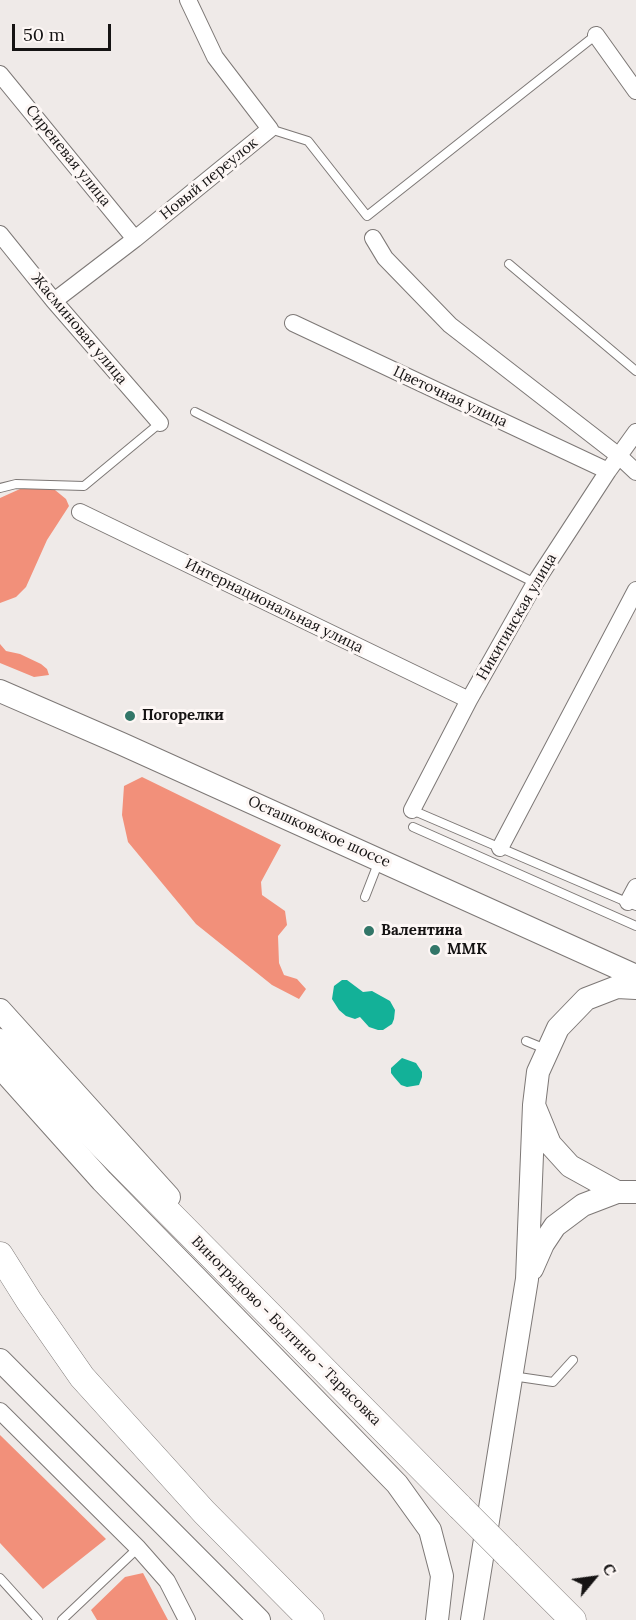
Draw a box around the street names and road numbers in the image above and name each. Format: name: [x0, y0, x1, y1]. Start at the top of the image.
street label: Сиреневая улица: [22, 102, 114, 210]
street label: Новый переулок: [157, 134, 261, 224]
street label: Жасминовая улица: [27, 270, 131, 388]
street label: Цветочная улица: [390, 363, 510, 431]
street label: Никитинская улица: [473, 550, 561, 684]
street label: Интернациональная улица: [182, 555, 366, 657]
street label: Осташковское шоссе: [245, 792, 393, 872]
street label: Виноградово - Болтино - Тарасовка: [187, 1232, 385, 1430]

